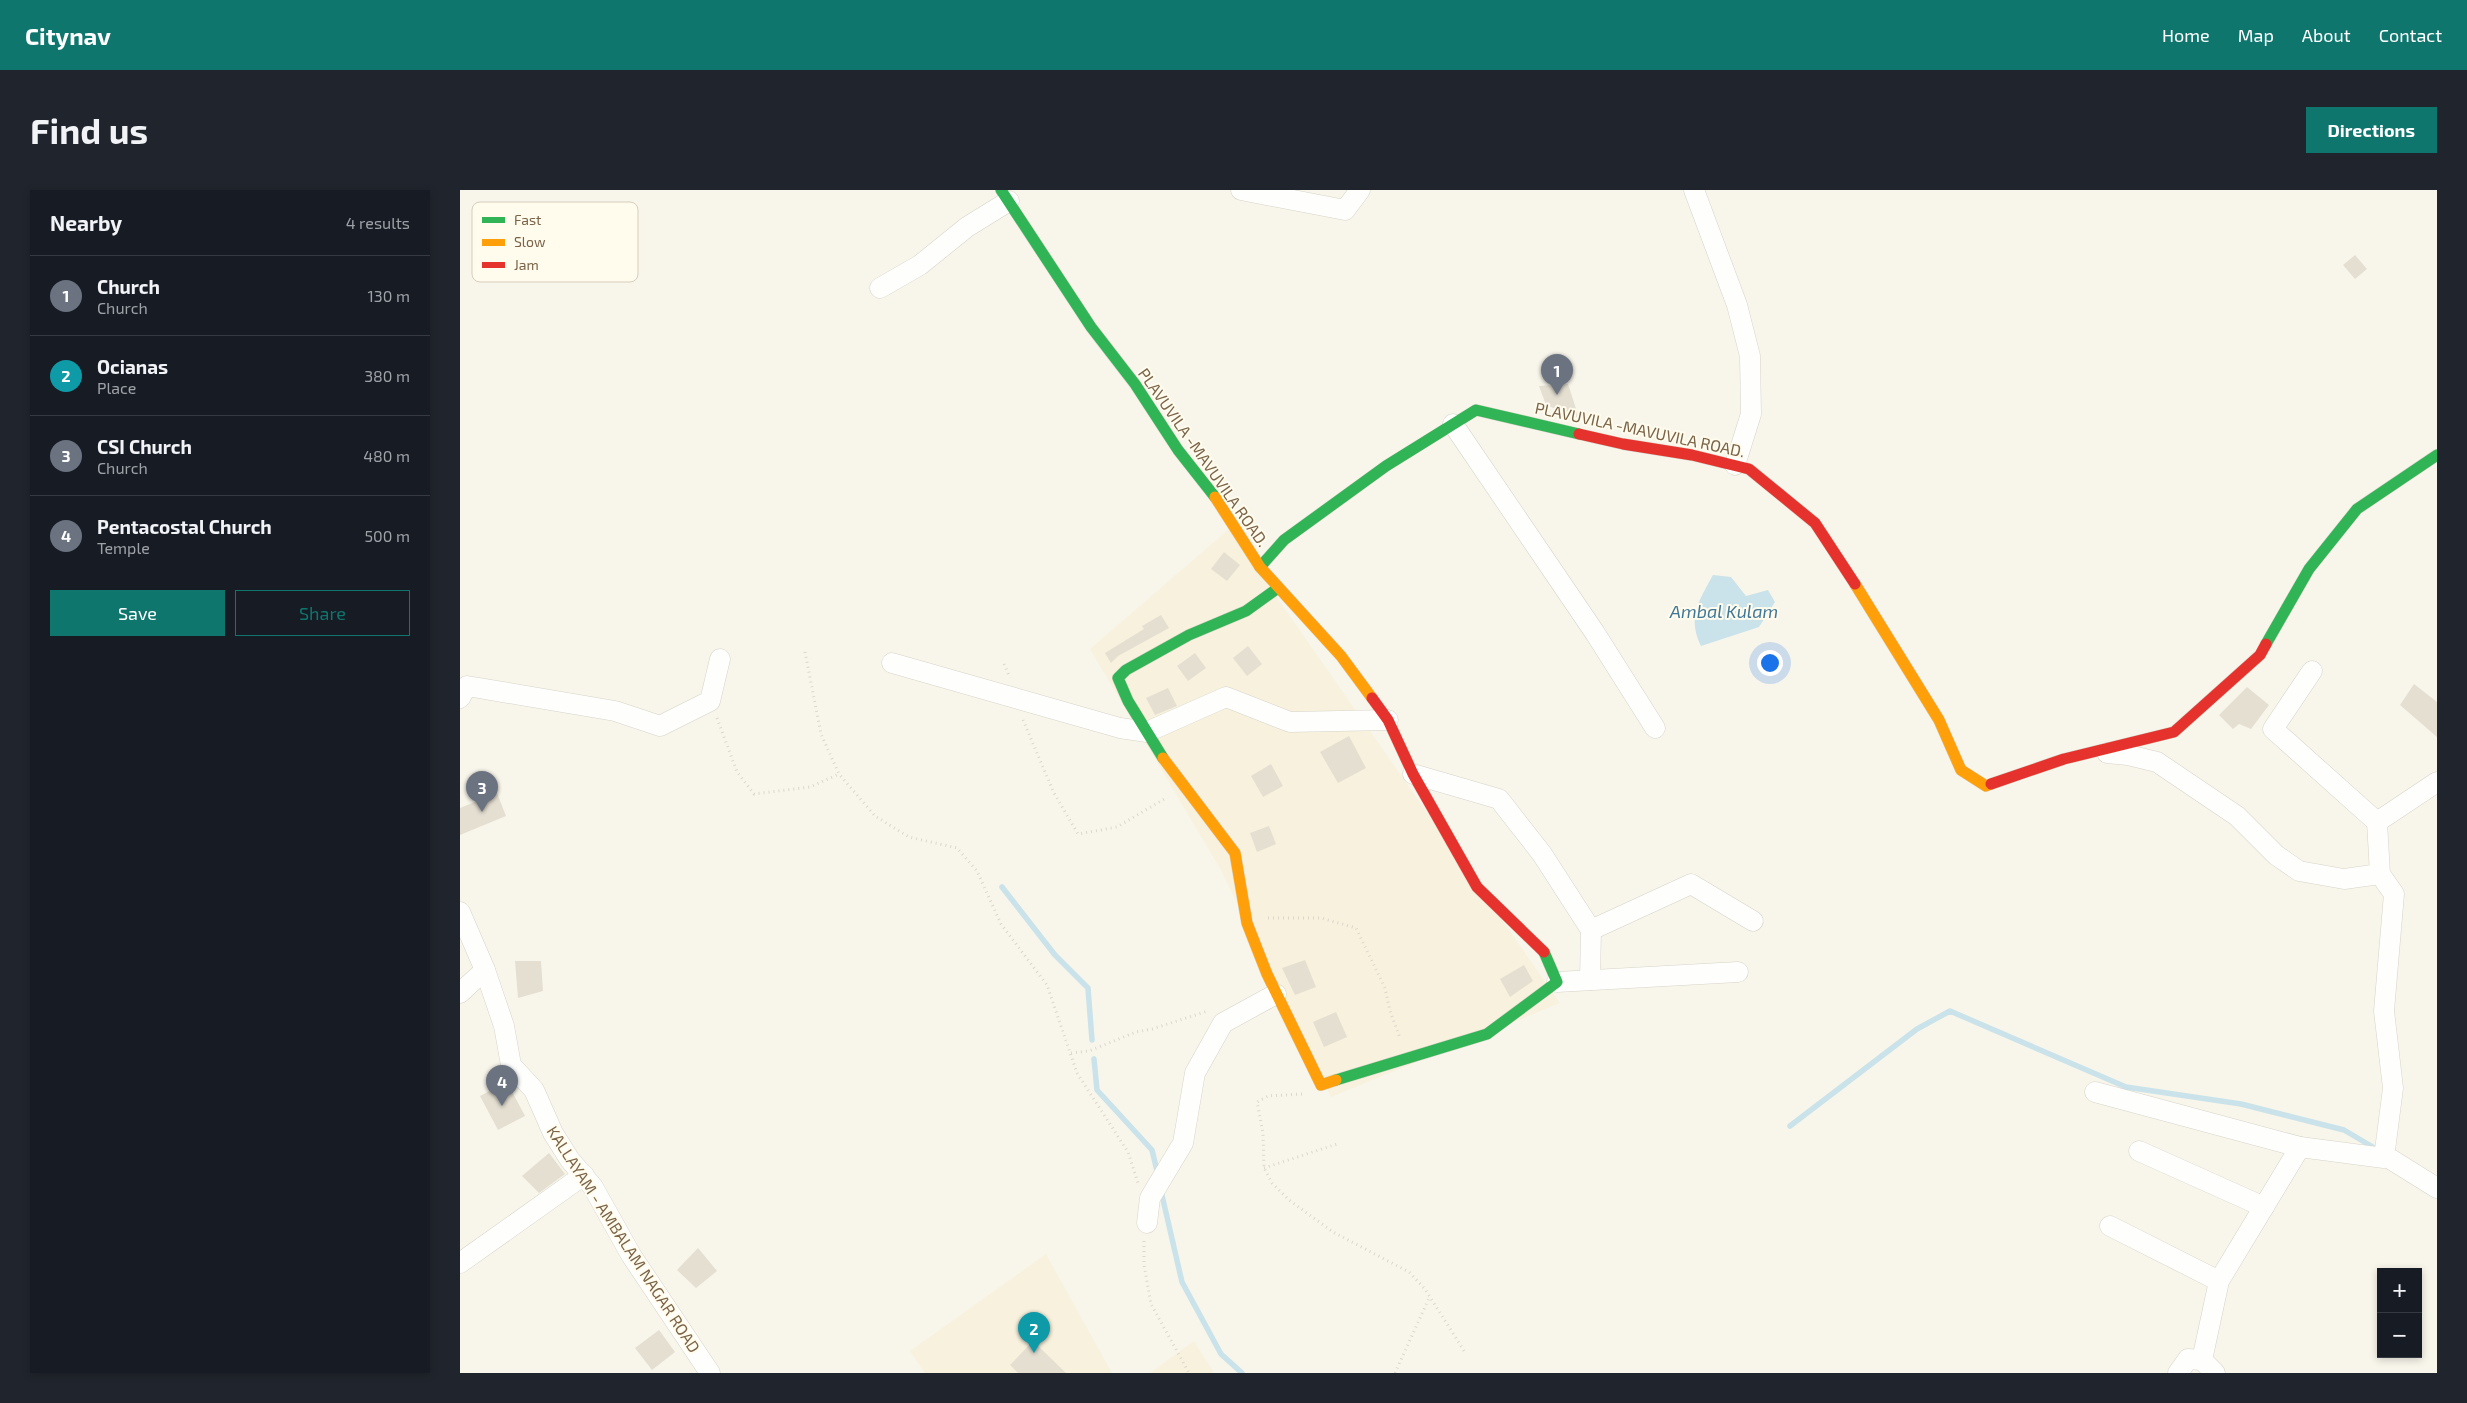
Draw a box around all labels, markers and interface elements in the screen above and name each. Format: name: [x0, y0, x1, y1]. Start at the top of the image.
text: Citynav: [25, 21, 111, 50]
text: Home: [2162, 24, 2210, 46]
text: Map: [2238, 24, 2274, 46]
text: About: [2302, 24, 2351, 46]
text: Contact: [2379, 24, 2442, 46]
button: Directions: [2306, 107, 2437, 153]
text: Find us: [30, 109, 148, 151]
legend: [472, 202, 638, 282]
text: Nearby: [50, 210, 122, 235]
text: Fast: [514, 211, 541, 228]
text: 4 results: [346, 213, 410, 232]
text: Slow: [514, 233, 546, 250]
text: Jam: [514, 256, 539, 273]
text: Church: [97, 275, 160, 298]
text: 1: [63, 286, 69, 305]
text: 130 m: [368, 286, 410, 305]
text: Church: [97, 298, 148, 317]
pin: 1: [1541, 354, 1573, 395]
text: Ocianas: [97, 355, 168, 378]
street label: PLAVUVILA -MAVUVILA ROAD.: [1135, 364, 1273, 550]
text: 2: [61, 366, 71, 385]
text: 380 m: [364, 366, 410, 385]
text: Place: [97, 378, 136, 397]
street label: PLAVUVILA -MAVUVILA ROAD.: [1533, 397, 1747, 461]
text: CSI Church: [97, 435, 192, 458]
text: 3: [61, 446, 71, 465]
text: 480 m: [363, 446, 410, 465]
text: Church: [97, 458, 148, 477]
text: Pentacostal Church: [97, 515, 272, 538]
text: 4: [61, 526, 71, 545]
text: 500 m: [365, 526, 410, 545]
text: Temple: [97, 538, 150, 557]
button: Save: [50, 590, 225, 636]
button: Share: [235, 590, 410, 636]
water label: Ambal Kulam: [1669, 600, 1778, 622]
your location: [1757, 650, 1783, 676]
pin: 3: [466, 771, 498, 812]
pin: 4: [486, 1065, 518, 1106]
street label: KALLAYAM - AMBALAM NAGAR ROAD: [543, 1122, 705, 1356]
map controls: [2377, 1268, 2422, 1358]
button: +: [2377, 1268, 2422, 1313]
pin: 2: [1018, 1312, 1050, 1353]
button: −: [2377, 1313, 2422, 1358]

